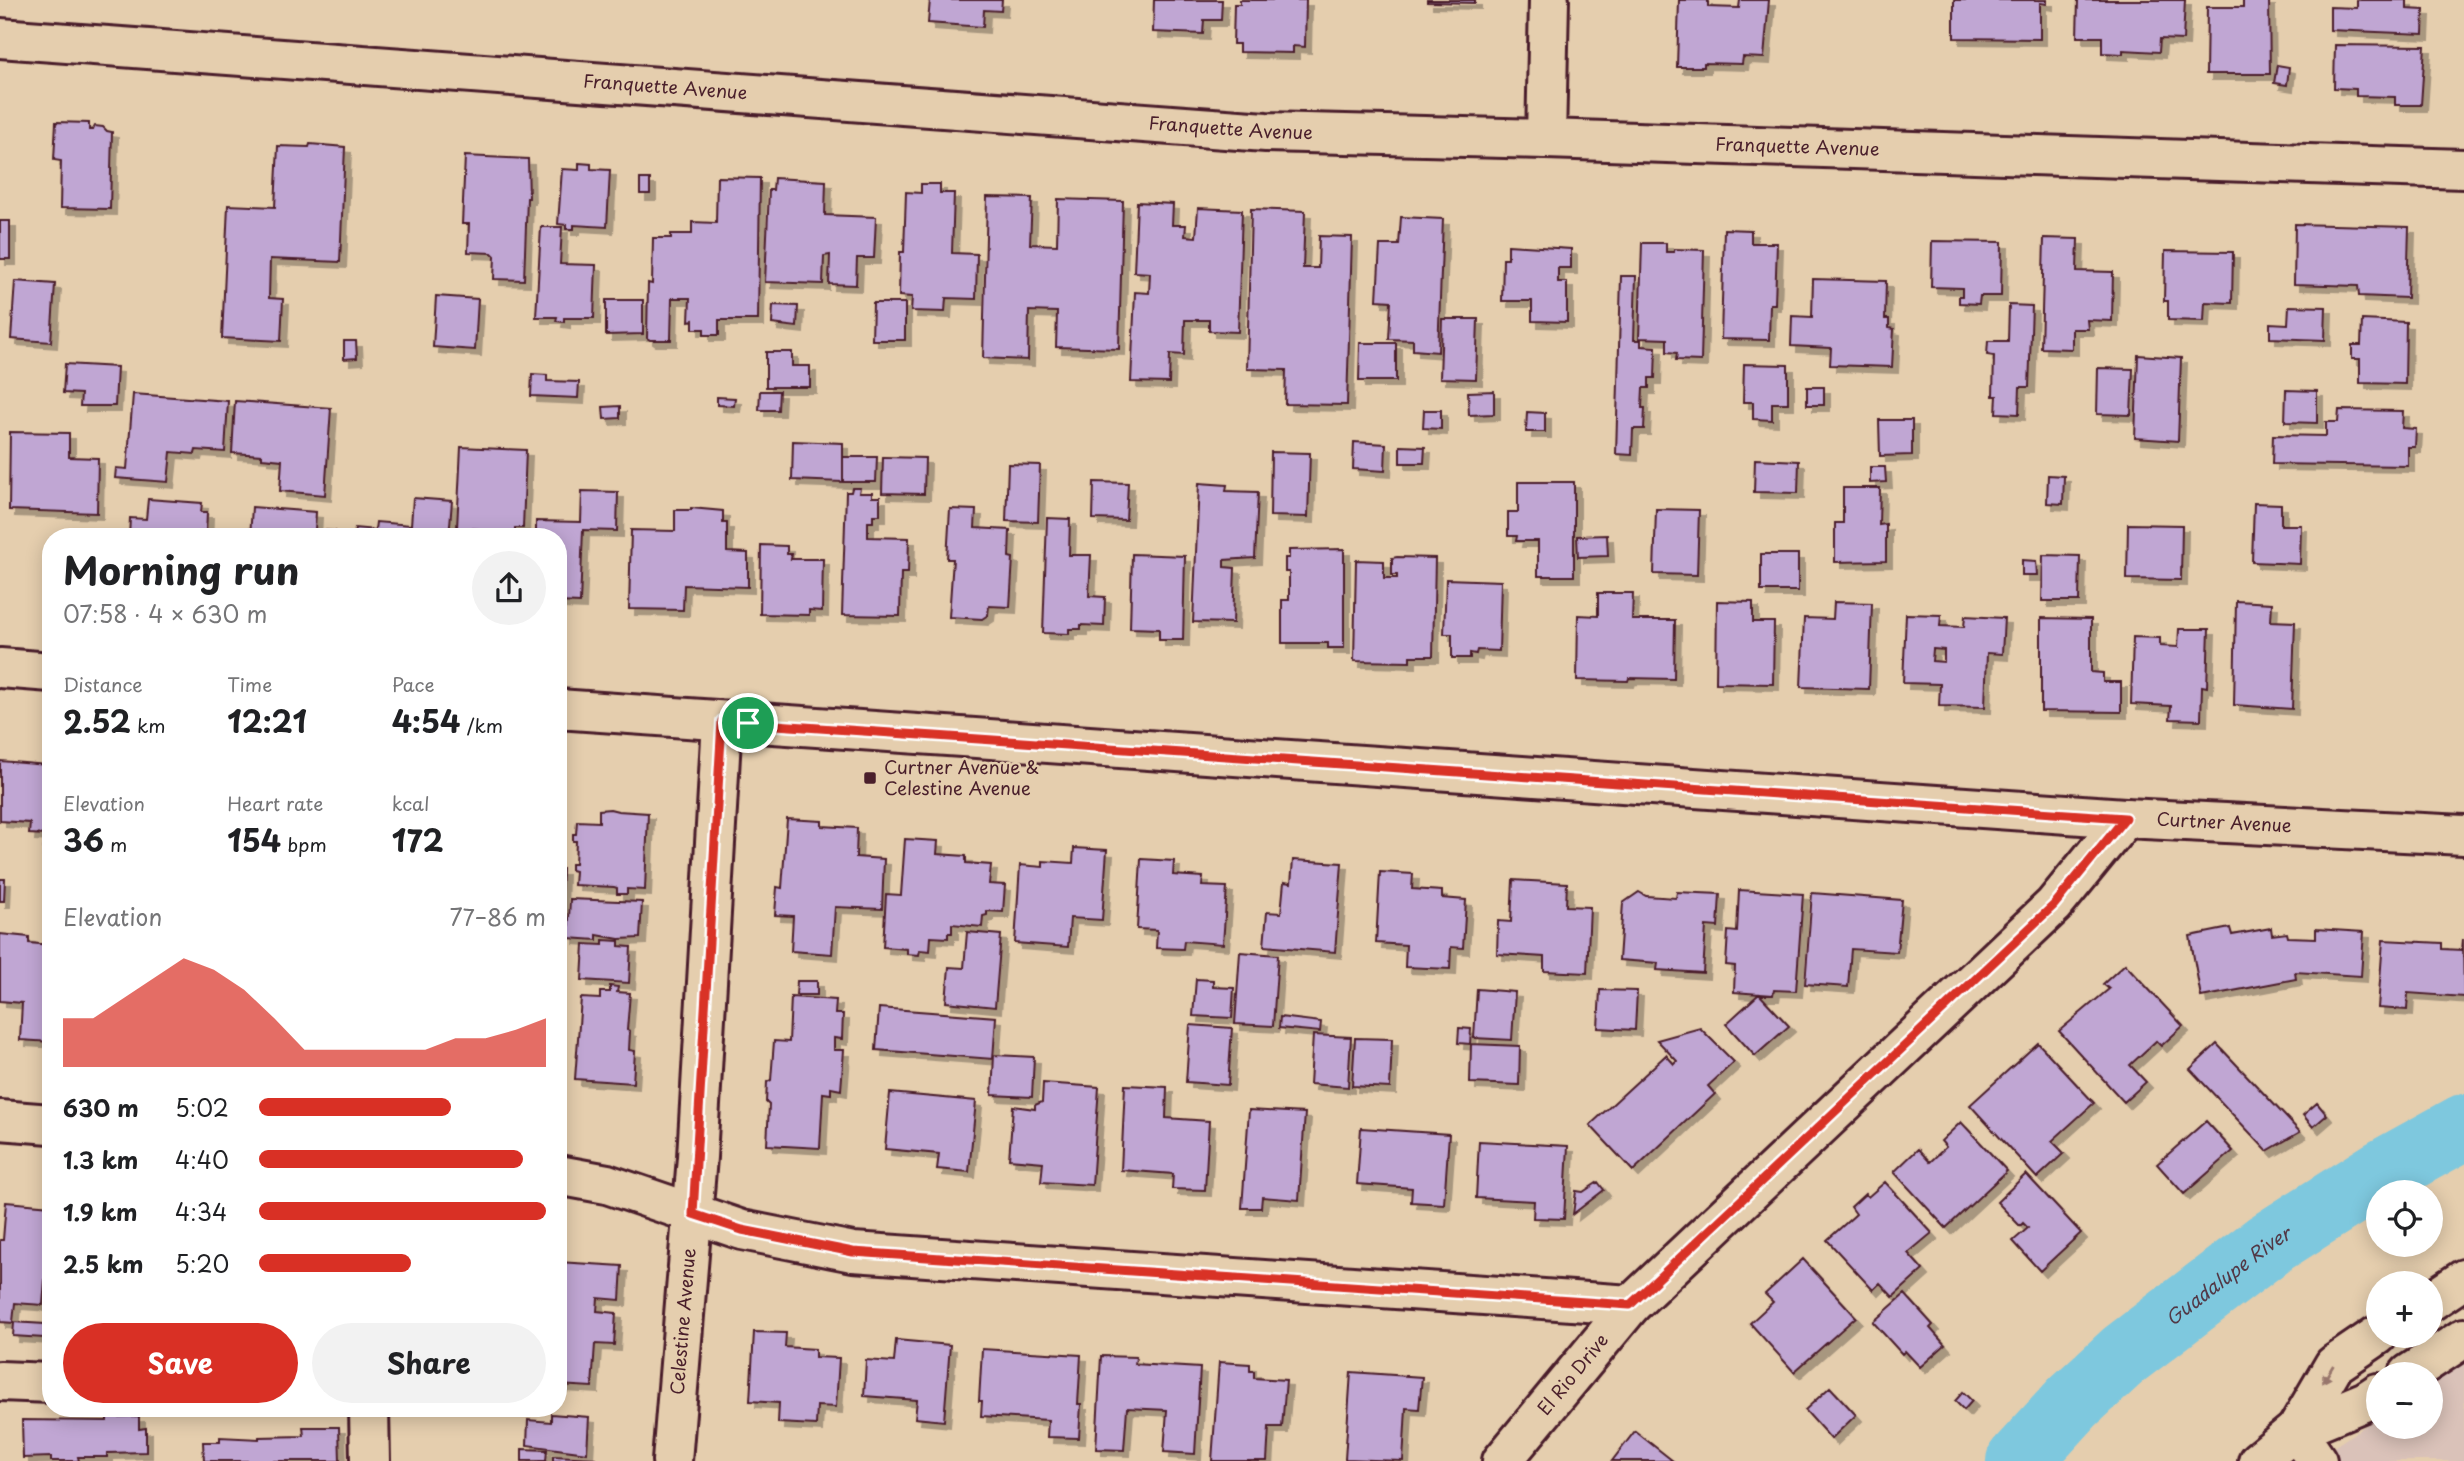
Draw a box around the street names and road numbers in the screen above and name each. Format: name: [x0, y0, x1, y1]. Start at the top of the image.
street label: Franquette Avenue: [582, 66, 748, 105]
street label: Franquette Avenue: [1148, 108, 1313, 145]
street label: Franquette Avenue: [1715, 130, 1880, 162]
street label: Curtner Avenue: [2156, 805, 2293, 838]
street label: Celestine Avenue: [663, 1247, 701, 1396]
street label: El Rio Drive: [1530, 1327, 1614, 1420]

